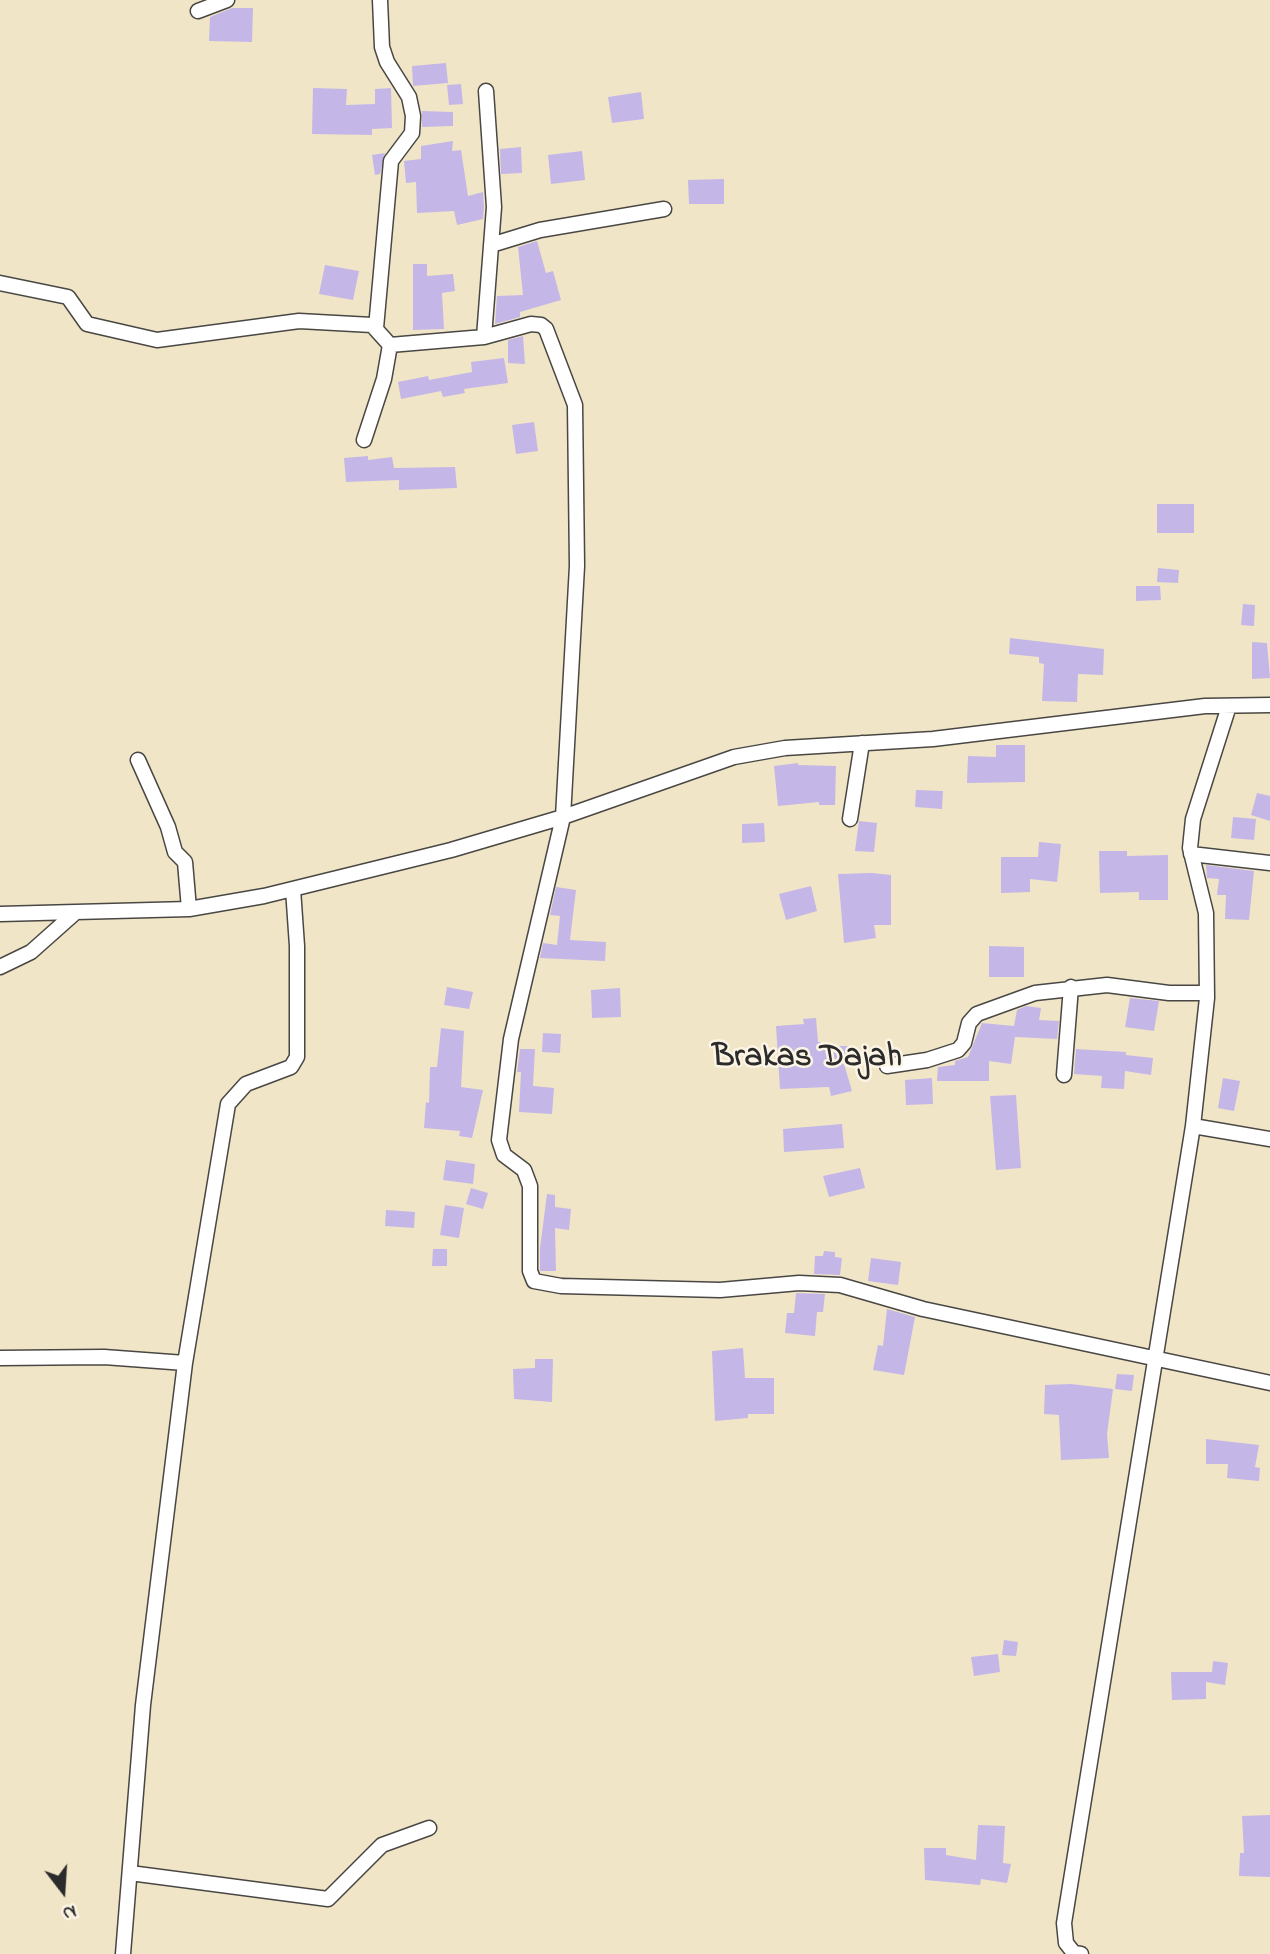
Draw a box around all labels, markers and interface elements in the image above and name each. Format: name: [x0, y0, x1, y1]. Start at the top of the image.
district label: Brakas Dajah: [712, 1040, 902, 1080]
north arrow: [28, 1856, 98, 1926]
text: N: [59, 1897, 79, 1926]

